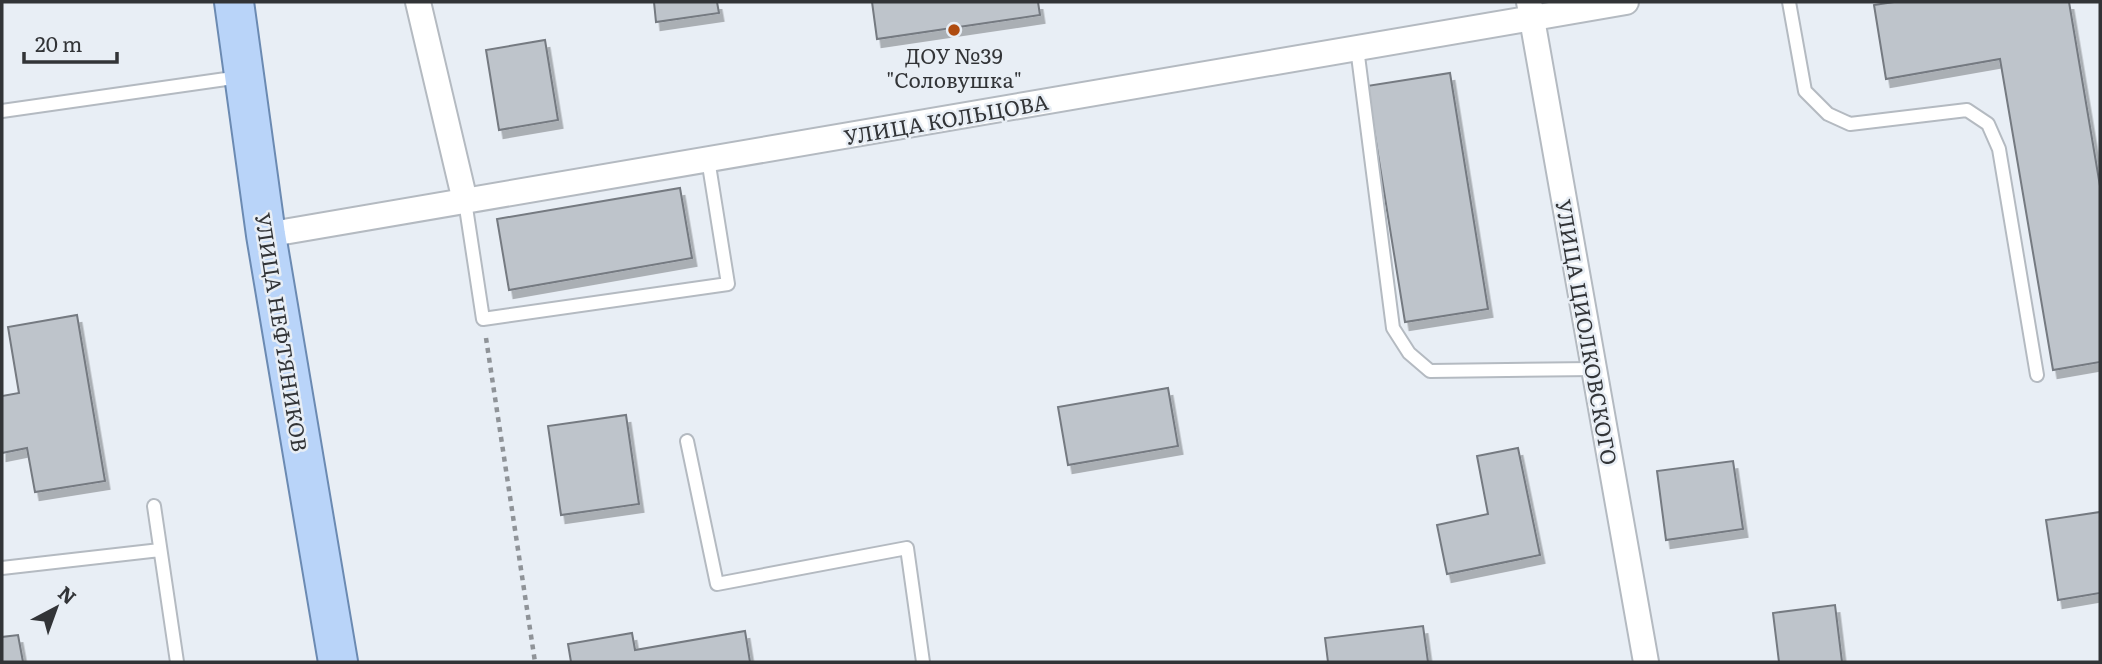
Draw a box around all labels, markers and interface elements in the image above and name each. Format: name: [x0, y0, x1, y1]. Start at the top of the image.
scale bar: [24, 21, 117, 65]
marker: ДОУ №39 "Соловушка": [946, 22, 962, 38]
text: 20 m: [35, 27, 82, 58]
place label: ДОУ №39 "Соловушка": [886, 39, 1022, 94]
street label: УЛИЦА КОЛЬЦОВА: [841, 85, 1051, 151]
street label: УЛИЦА ЦИОЛКОВСКОГО: [1549, 197, 1627, 467]
street label: УЛИЦА НЕФТЯНИКОВ: [249, 210, 317, 454]
north arrow: [21, 573, 91, 643]
text: N: [53, 579, 83, 610]

